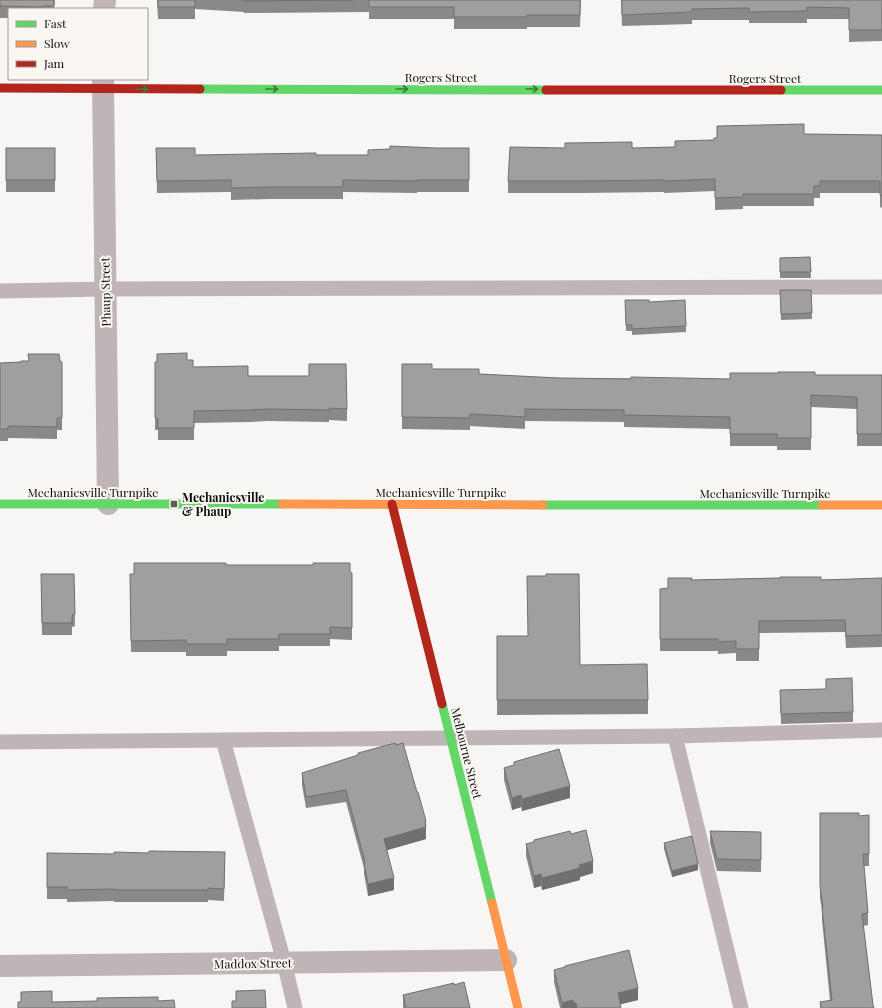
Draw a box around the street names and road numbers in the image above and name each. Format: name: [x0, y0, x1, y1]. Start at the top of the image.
street label: Rogers Street: [405, 69, 478, 85]
street label: Rogers Street: [729, 70, 802, 86]
street label: Phaup Street: [96, 257, 114, 327]
street label: Mechanicsville Turnpike: [28, 484, 158, 500]
street label: Mechanicsville Turnpike: [376, 484, 506, 500]
street label: Mechanicsville Turnpike: [700, 485, 830, 501]
street label: Melbourne Street: [448, 706, 486, 801]
street label: Maddox Street: [214, 954, 293, 972]

